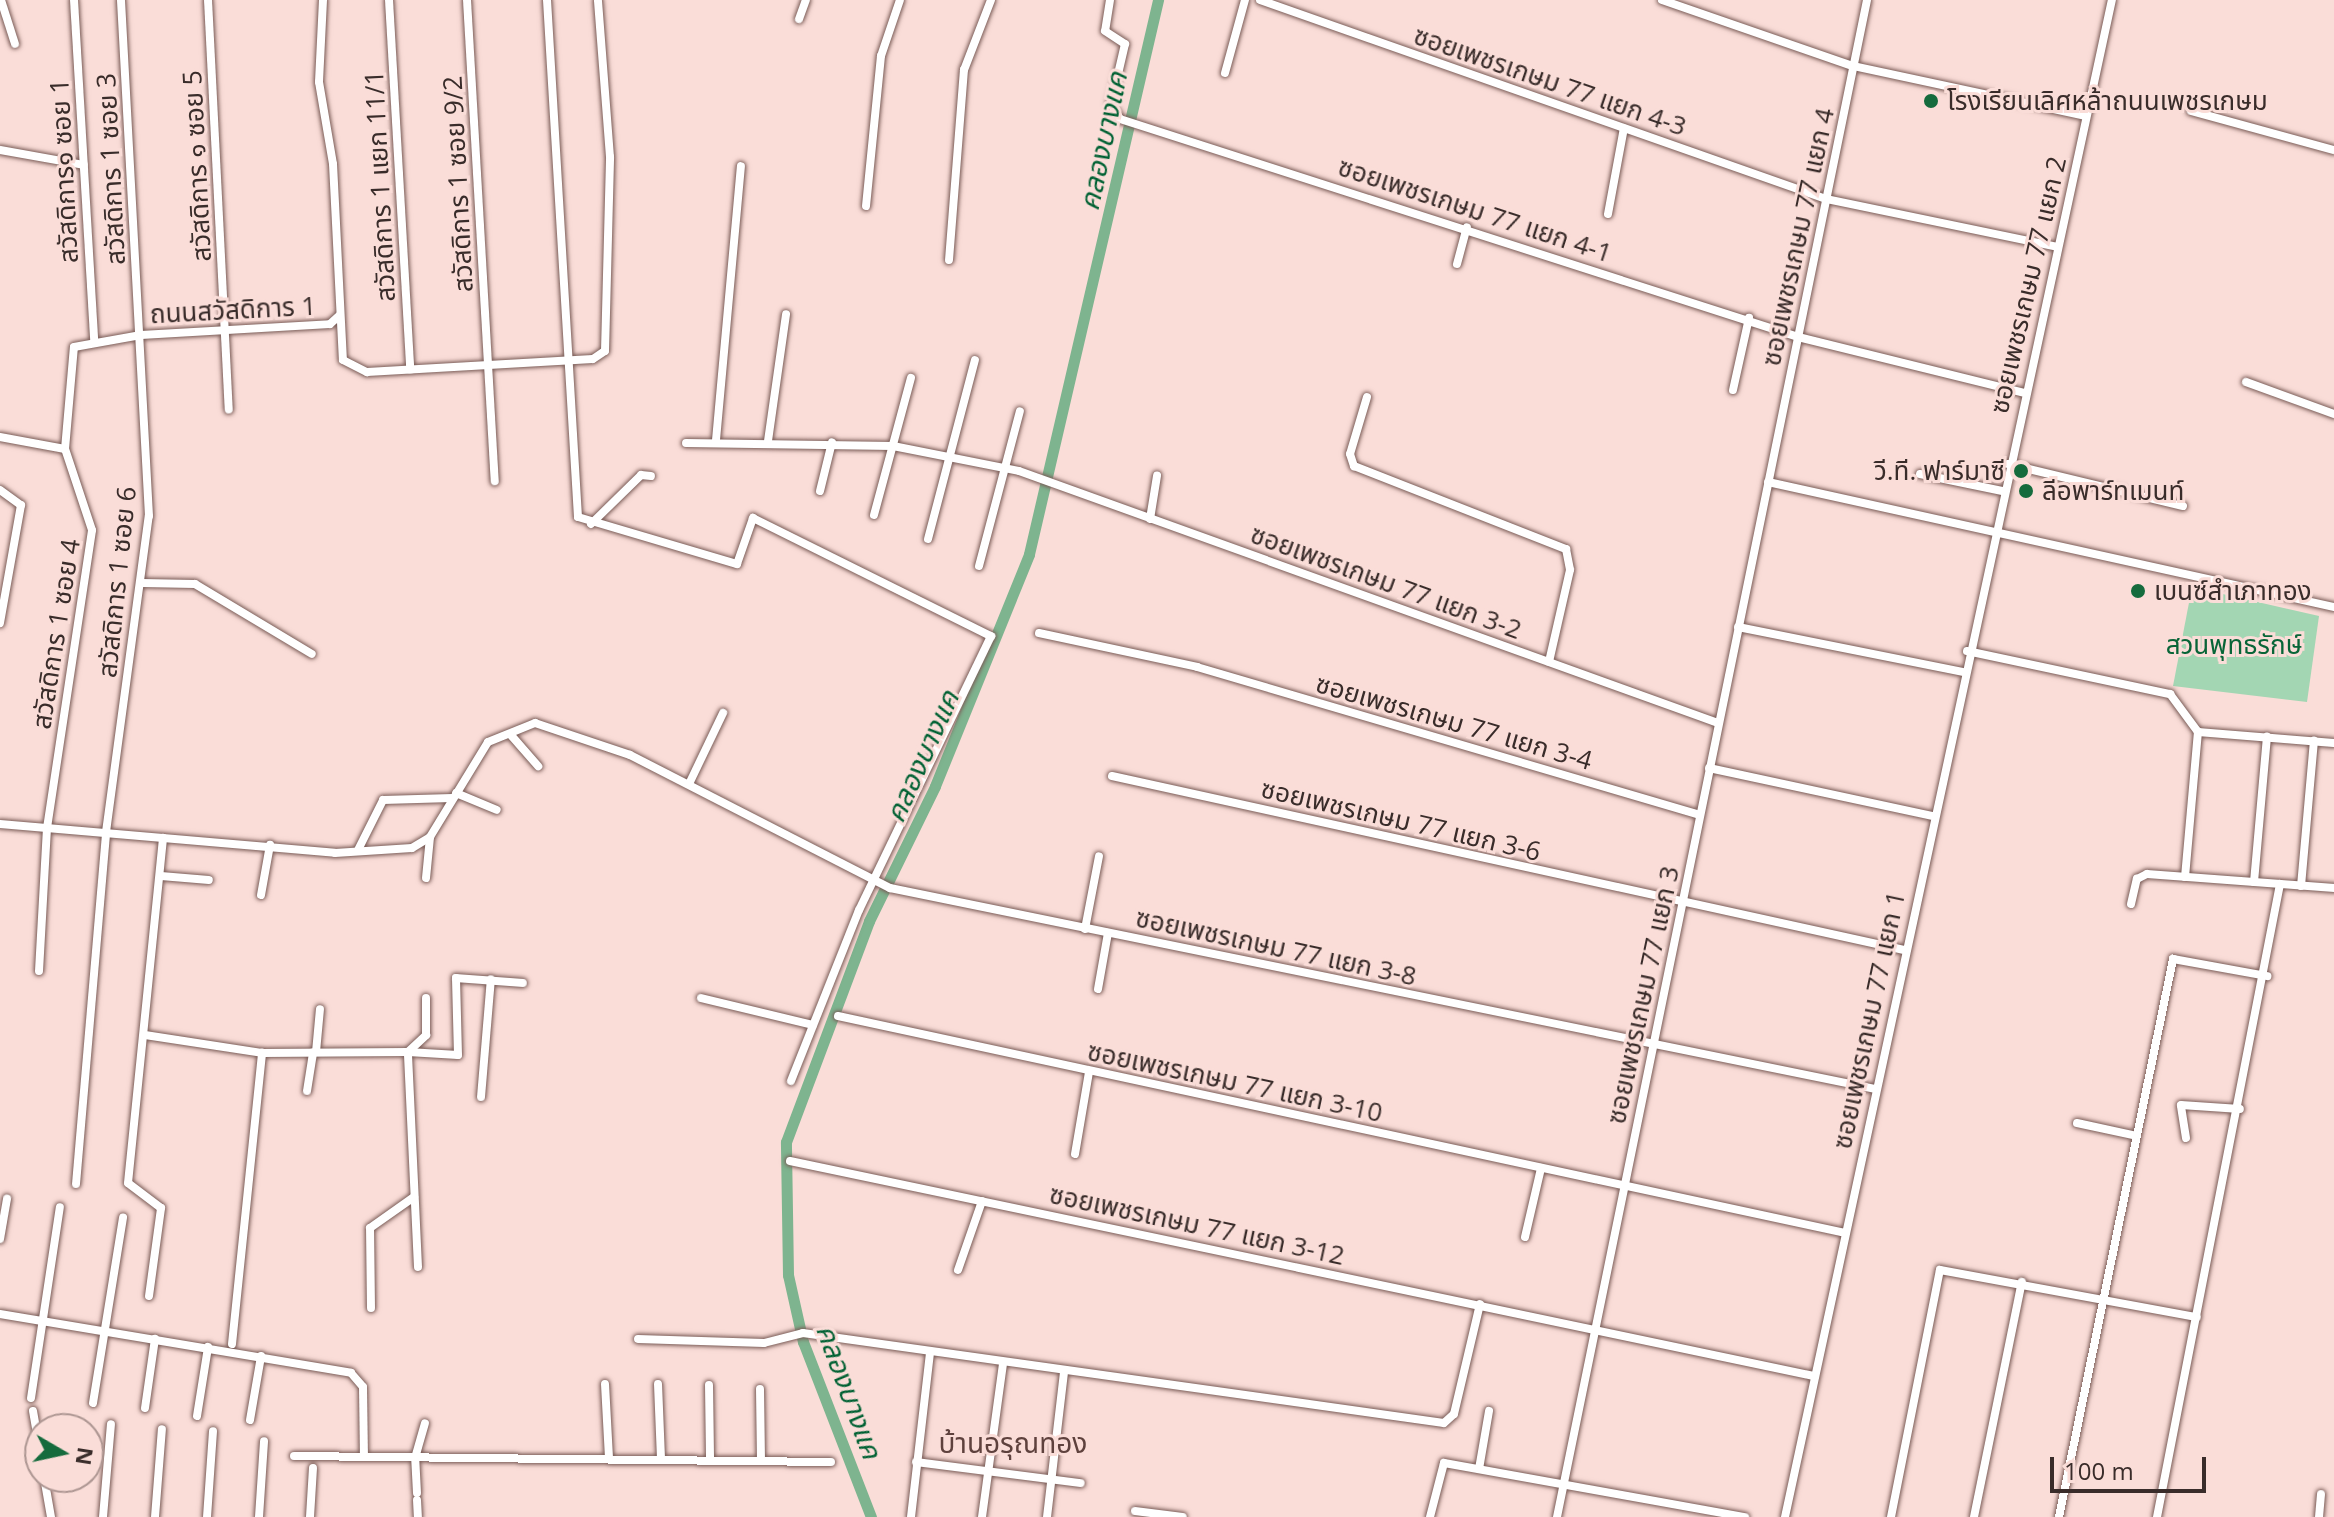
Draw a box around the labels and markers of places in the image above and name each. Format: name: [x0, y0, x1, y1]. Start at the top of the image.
place label: โรงเรียนเลิศหล้าถนนเพชรเกษม: [1947, 85, 2268, 117]
marker: โรงเรียนเลิศหล้าถนนเพชรเกษม: [1922, 92, 1940, 110]
place label: วี.ที. ฟาร์มาซี: [1874, 455, 2005, 487]
marker: วี.ที. ฟาร์มาซี: [2012, 462, 2030, 480]
place label: ลีอพาร์ทเมนท์: [2042, 475, 2184, 507]
marker: ลีอพาร์ทเมนท์: [2017, 482, 2035, 500]
place label: เบนซ์สำเภาทอง: [2154, 575, 2312, 607]
marker: เบนซ์สำเภาทอง: [2129, 582, 2147, 600]

